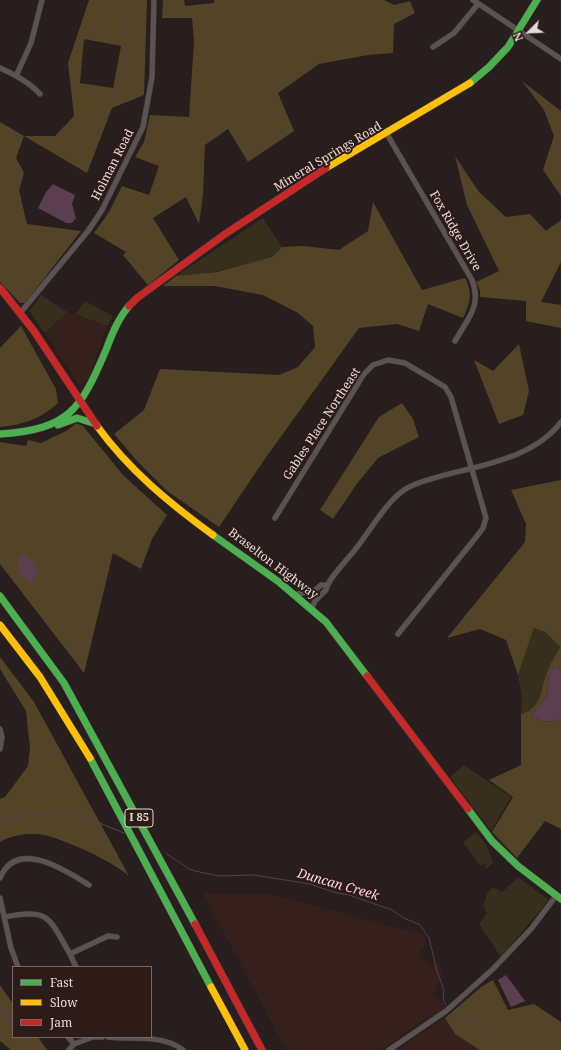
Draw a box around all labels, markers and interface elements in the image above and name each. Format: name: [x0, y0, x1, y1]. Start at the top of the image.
north arrow: [509, 12, 549, 52]
text: N: [509, 30, 526, 44]
street label: Mineral Springs Road: [271, 119, 385, 195]
street label: Holman Road: [89, 127, 137, 203]
street label: Fox Ridge Drive: [426, 188, 484, 274]
street label: Gables Place Northeast: [280, 365, 364, 483]
street label: Braselton Highway: [225, 526, 321, 602]
road number: I 85: [125, 809, 153, 827]
water label: Duncan Creek: [295, 866, 381, 904]
legend: [12, 966, 152, 1038]
text: Fast: [50, 974, 73, 991]
text: Slow: [50, 994, 78, 1011]
text: Jam: [50, 1014, 72, 1031]

